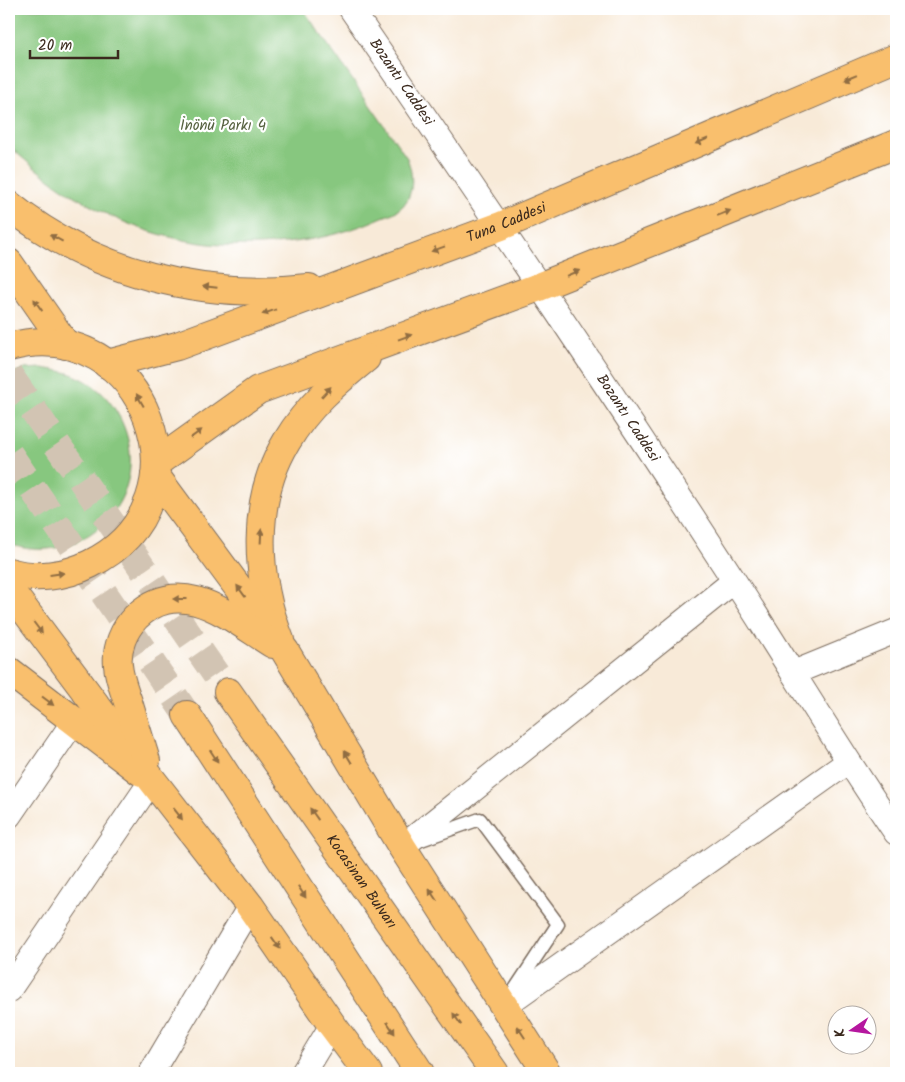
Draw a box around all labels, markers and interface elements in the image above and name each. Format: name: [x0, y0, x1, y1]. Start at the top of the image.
scale bar: [30, 28, 118, 60]
text: 20 m: [38, 34, 72, 58]
street label: Bozantı Caddesi: [363, 34, 441, 132]
one-way arrow: [844, 74, 858, 82]
park label: İnönü Parkı 4: [180, 114, 266, 138]
one-way arrow: [695, 137, 709, 145]
street label: Tuna Caddesi: [463, 196, 551, 250]
one-way arrow: [717, 209, 732, 217]
one-way arrow: [49, 234, 63, 242]
one-way arrow: [431, 246, 446, 253]
one-way arrow: [566, 269, 580, 277]
one-way arrow: [201, 283, 217, 291]
one-way arrow: [33, 298, 43, 312]
one-way arrow: [262, 309, 277, 316]
one-way arrow: [398, 333, 413, 341]
street label: Bozantı Caddesi: [590, 369, 666, 468]
one-way arrow: [320, 386, 332, 398]
one-way arrow: [135, 393, 144, 406]
one-way arrow: [189, 429, 202, 440]
one-way arrow: [258, 528, 266, 544]
one-way arrow: [49, 570, 65, 578]
one-way arrow: [235, 585, 246, 598]
one-way arrow: [172, 595, 188, 603]
one-way arrow: [33, 621, 43, 635]
one-way arrow: [41, 695, 54, 706]
one-way arrow: [209, 749, 218, 763]
one-way arrow: [344, 750, 353, 763]
one-way arrow: [173, 807, 183, 820]
one-way arrow: [309, 807, 319, 821]
street label: Kocasinan Bulvarı: [319, 830, 403, 934]
one-way arrow: [297, 886, 307, 899]
one-way arrow: [428, 889, 438, 902]
one-way arrow: [271, 936, 281, 950]
north arrow: [828, 1004, 878, 1054]
one-way arrow: [452, 1012, 462, 1026]
one-way arrow: [386, 1022, 395, 1035]
one-way arrow: [516, 1026, 525, 1039]
text: K: [829, 1026, 852, 1039]

